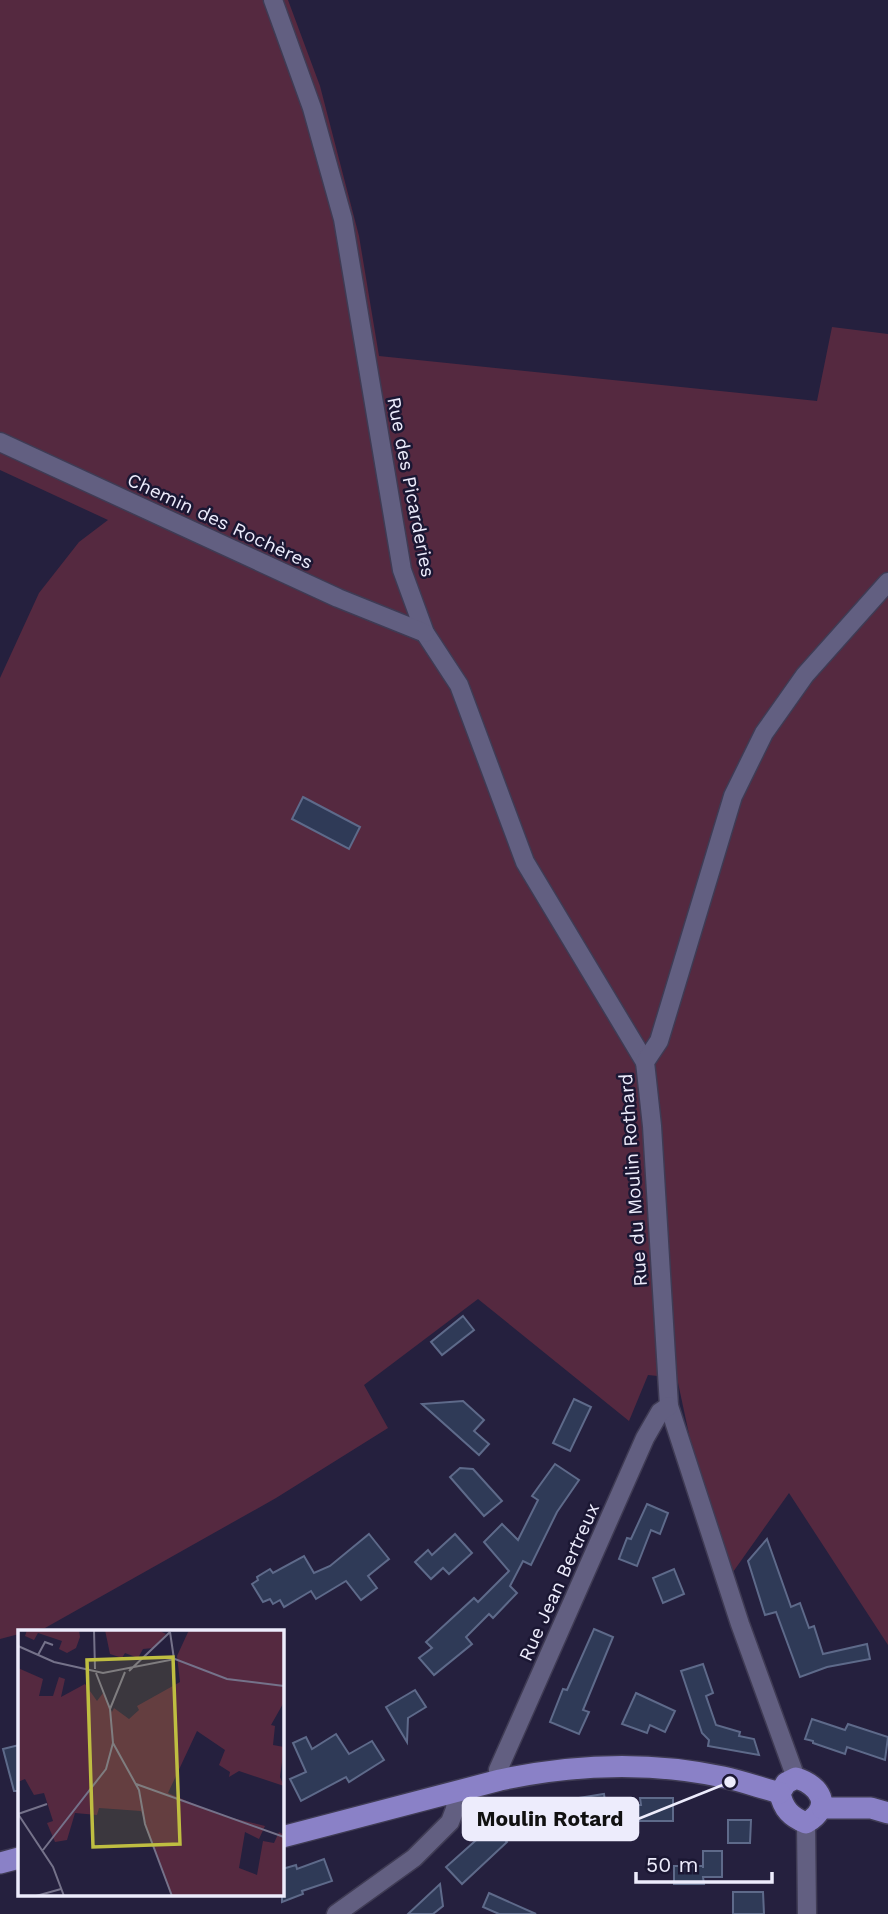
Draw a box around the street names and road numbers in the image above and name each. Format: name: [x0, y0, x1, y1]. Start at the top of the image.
street label: Rue des Picarderies: [382, 395, 440, 579]
street label: Chemin des Rochères: [124, 468, 316, 574]
street label: Rue du Moulin Rothard: [614, 1073, 652, 1287]
street label: Rue Jean Bertreux: [514, 1499, 604, 1665]

